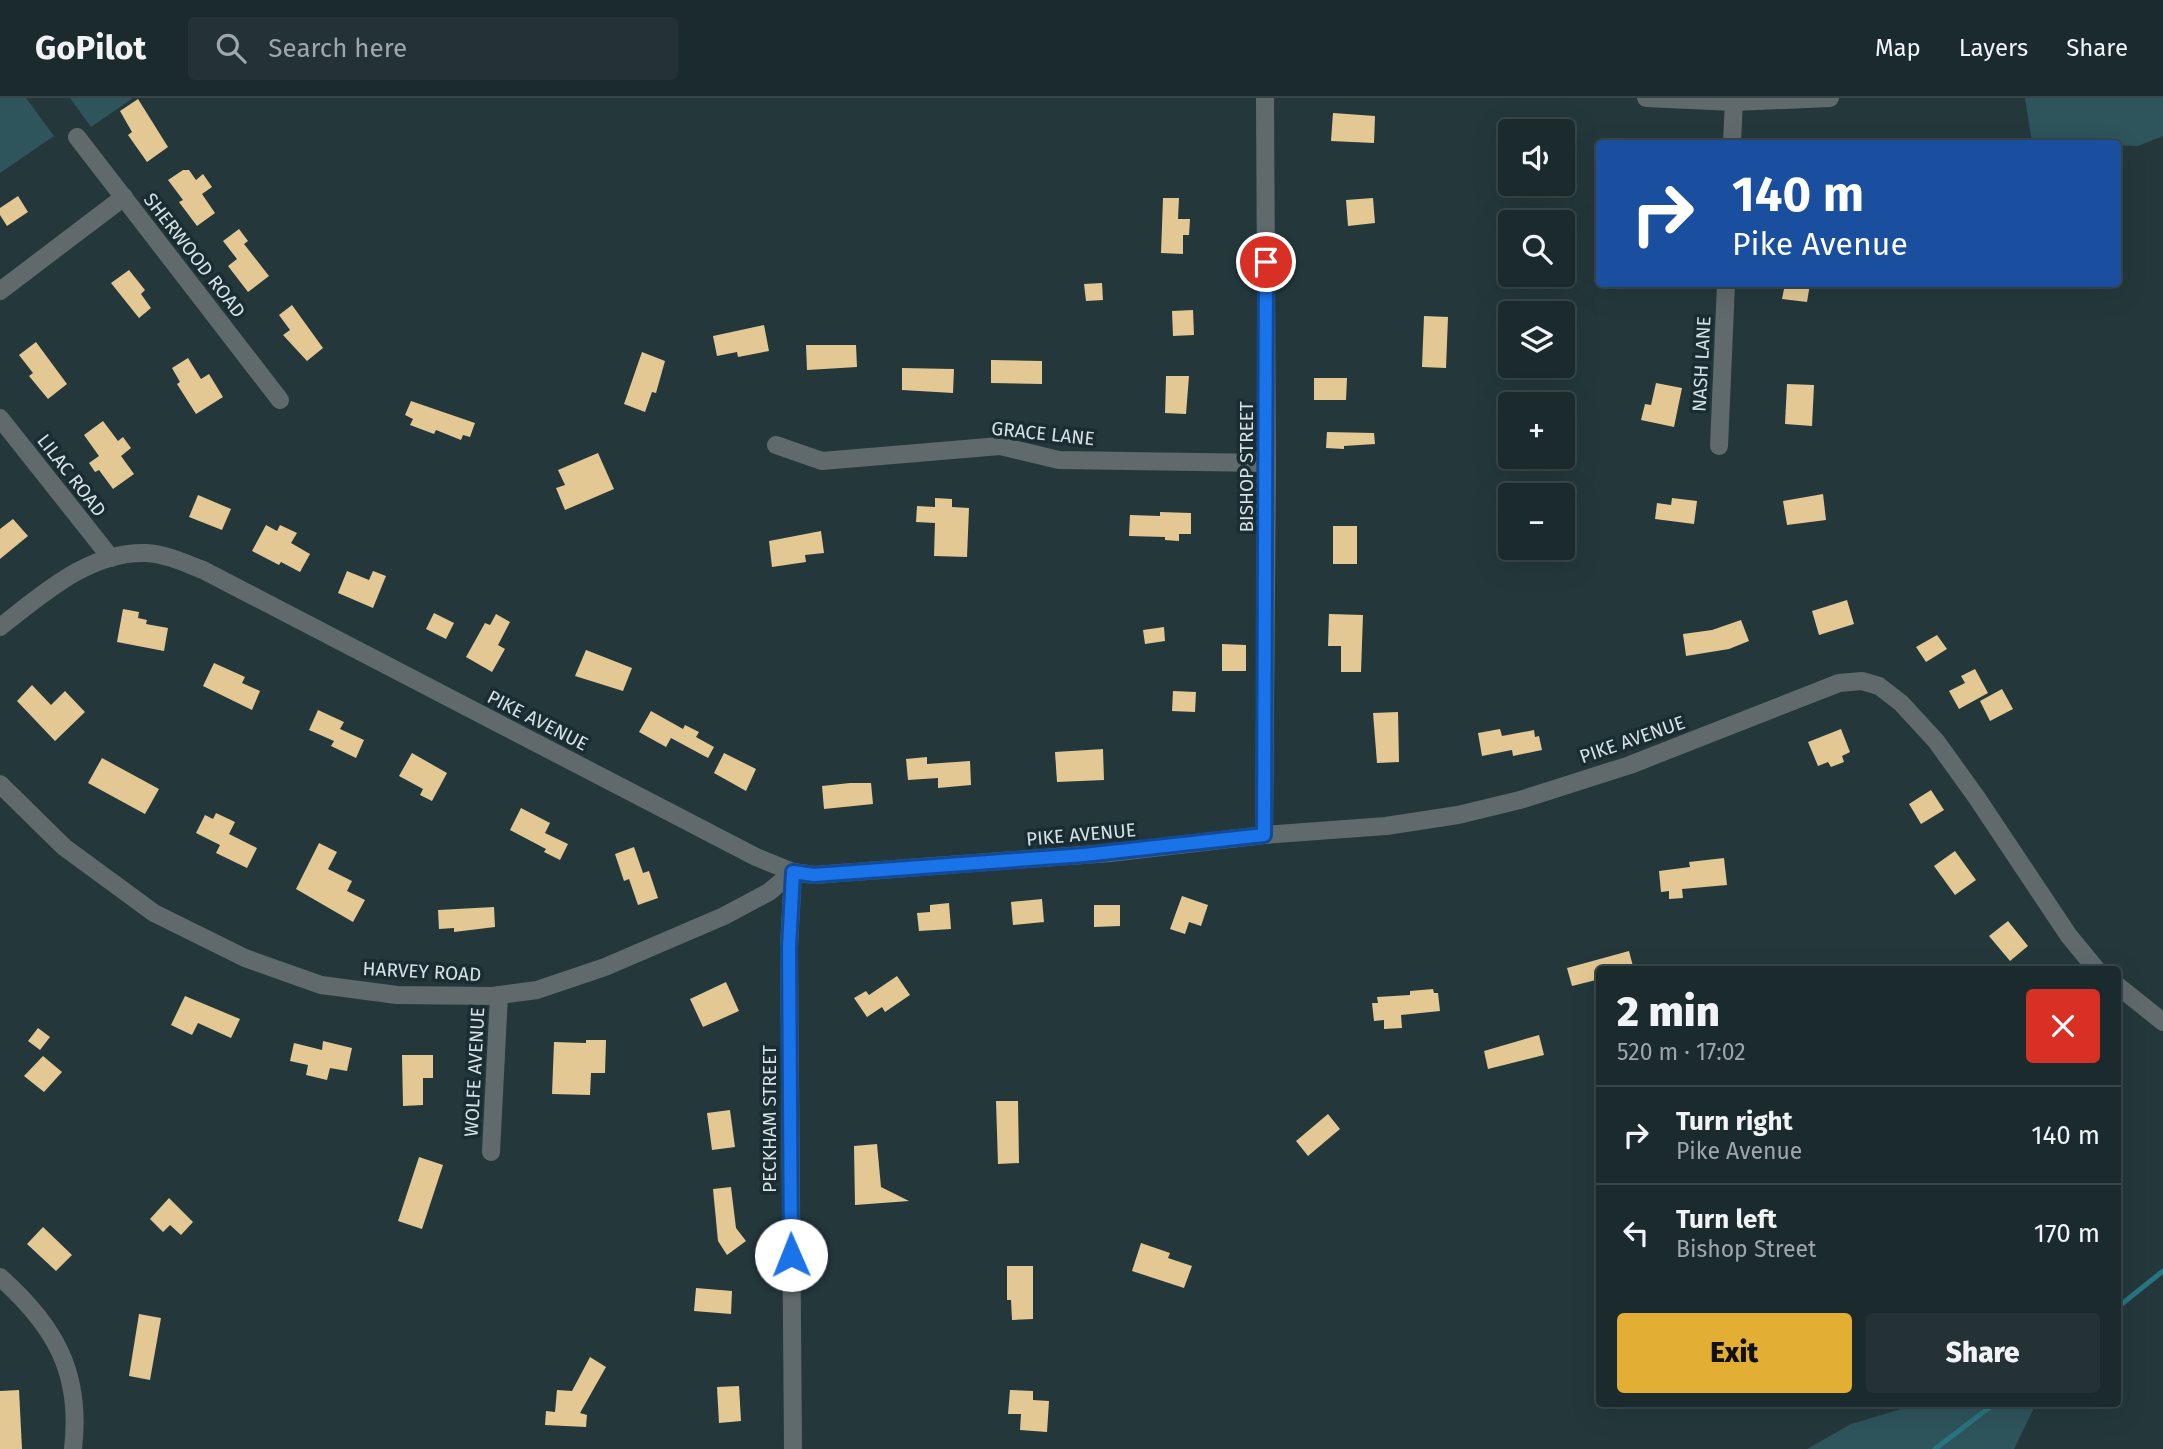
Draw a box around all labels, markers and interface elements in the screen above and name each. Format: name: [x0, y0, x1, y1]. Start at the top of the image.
search box: [188, 17, 678, 80]
text: GoPilot: [35, 28, 146, 68]
icon: search: [212, 29, 250, 67]
text: Search here: [268, 33, 407, 64]
text: Map: [1875, 34, 1921, 62]
text: Layers: [1959, 34, 2028, 62]
text: Share: [2066, 34, 2128, 62]
map controls: [1498, 119, 1575, 560]
button: sound: [1498, 119, 1575, 196]
text: 140 m: [1732, 165, 1864, 224]
icon: right: [1617, 168, 1708, 259]
street label: SHERWOOD ROAD: [139, 188, 250, 322]
button: search: [1498, 210, 1575, 287]
text: Pike Avenue: [1732, 225, 1908, 263]
pin: [1236, 232, 1296, 292]
icon: arrive: [1247, 243, 1285, 281]
button: layers: [1498, 301, 1575, 378]
street label: NASH LANE: [1688, 316, 1715, 412]
button: +: [1498, 392, 1575, 469]
street label: BISHOP STREET: [1235, 401, 1258, 533]
street label: GRACE LANE: [990, 417, 1096, 450]
street label: LILAC ROAD: [32, 429, 111, 521]
button: −: [1498, 483, 1575, 560]
street label: PIKE AVENUE: [483, 685, 592, 756]
street label: PIKE AVENUE: [1576, 711, 1688, 768]
street label: PIKE AVENUE: [1025, 818, 1137, 851]
street label: HARVEY ROAD: [362, 957, 482, 986]
text: 2 min: [1617, 987, 1720, 1037]
button: close: [2026, 989, 2100, 1063]
street label: WOLFE AVENUE: [460, 1007, 489, 1137]
text: 520 m · 17:02: [1617, 1038, 1746, 1066]
street label: PECKHAM STREET: [758, 1045, 781, 1193]
text: Turn right: [1676, 1106, 1793, 1137]
icon: right: [1617, 1116, 1655, 1154]
text: 140 m: [2031, 1120, 2100, 1151]
text: Pike Avenue: [1676, 1137, 1802, 1165]
text: Turn left: [1676, 1204, 1777, 1235]
icon: left: [1617, 1214, 1655, 1252]
position arrow: [754, 1218, 828, 1292]
text: 170 m: [2034, 1218, 2100, 1249]
text: Bishop Street: [1676, 1235, 1816, 1263]
button: Exit: [1617, 1313, 1852, 1393]
button: Share: [1866, 1313, 2100, 1393]

